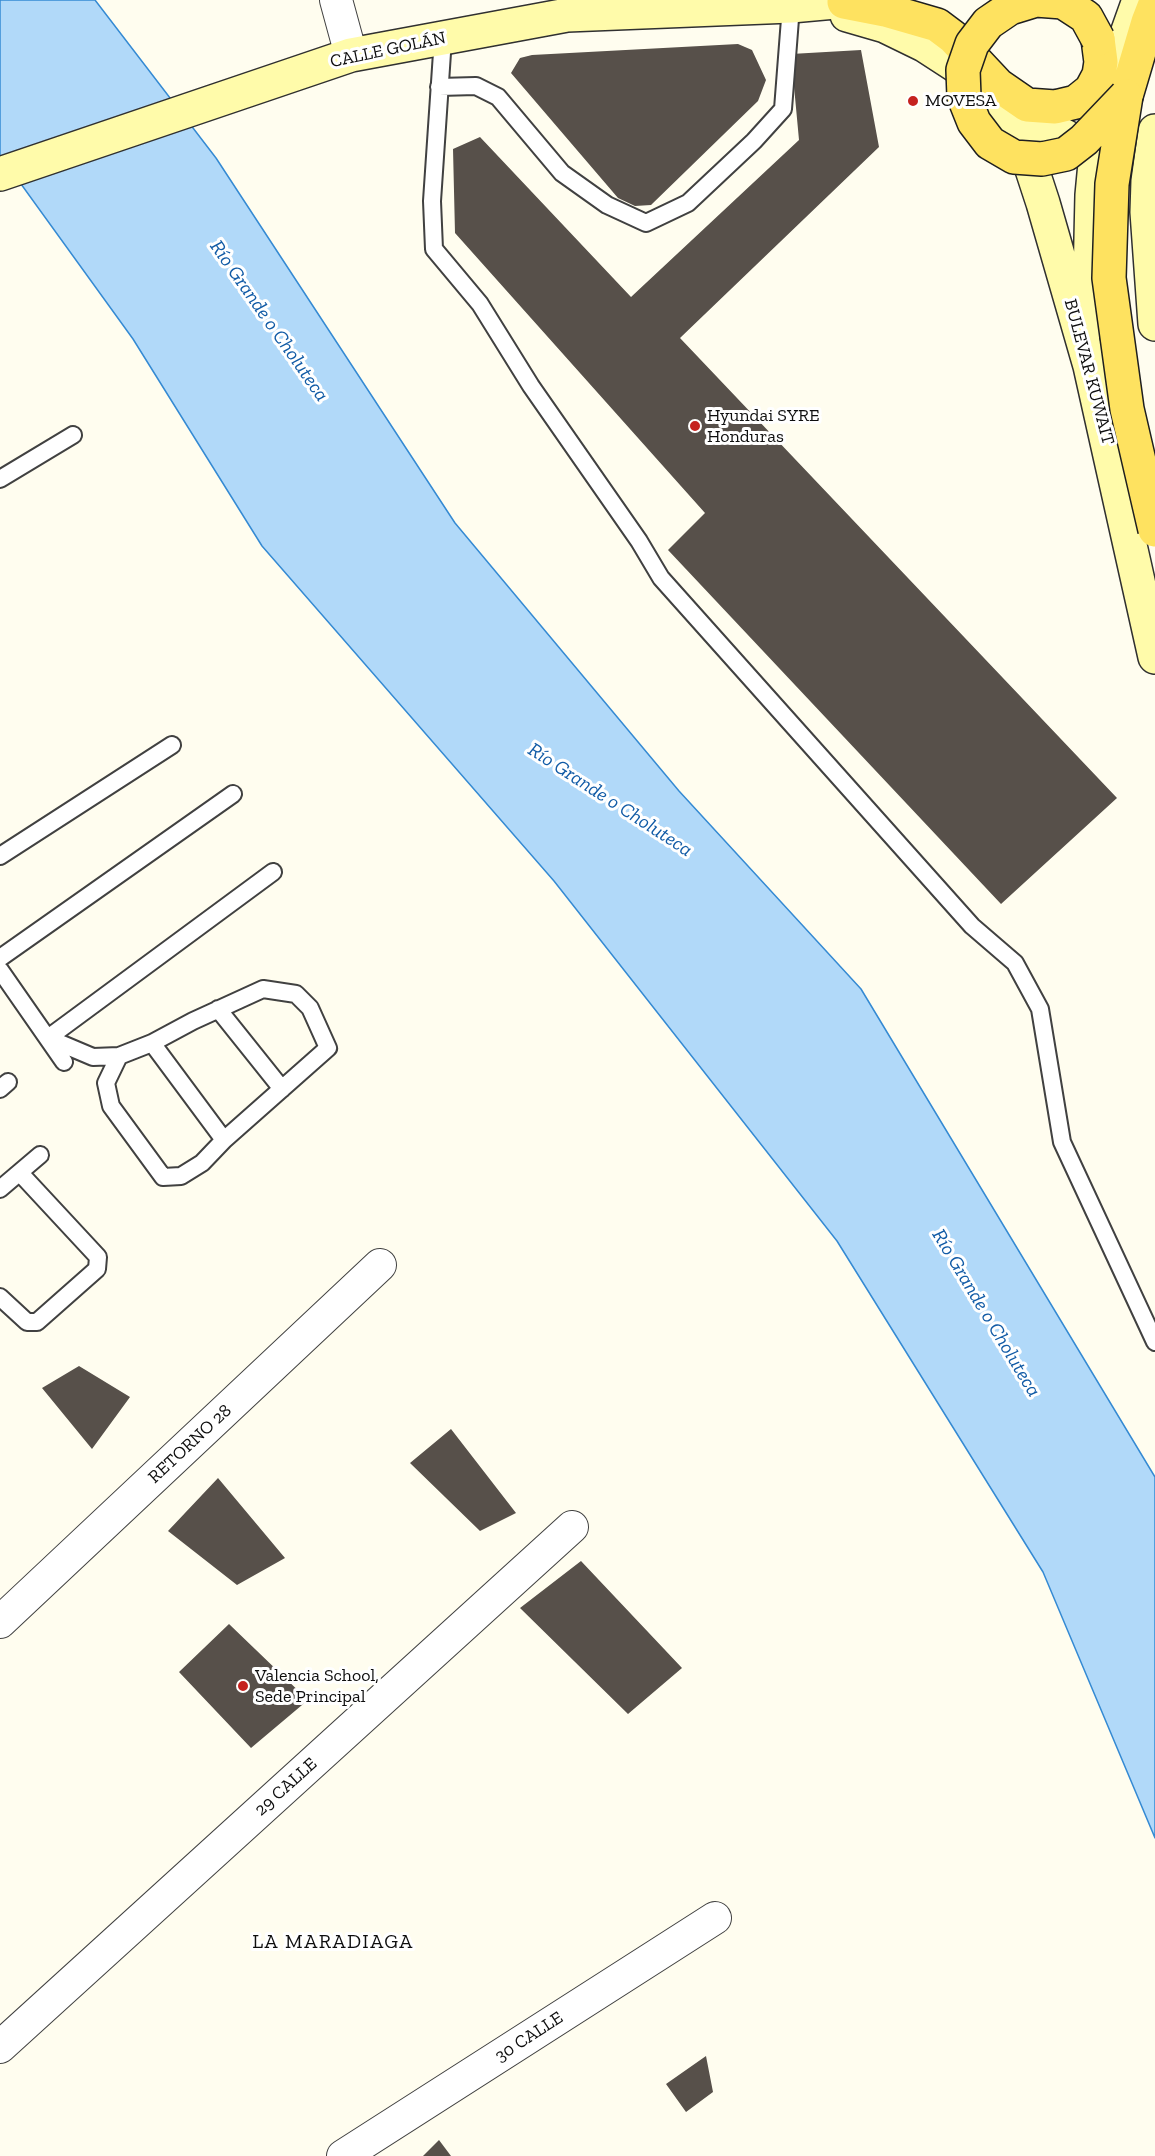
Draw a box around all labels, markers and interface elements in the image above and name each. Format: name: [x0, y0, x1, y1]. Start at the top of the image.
street label: CALLE GOLÁN: [328, 27, 448, 73]
place label: MOVESA: [925, 90, 996, 112]
marker: MOVESA: [906, 94, 920, 108]
water label: Río Grande o Choluteca: [204, 236, 334, 406]
street label: BULEVAR KUWAIT: [1059, 297, 1119, 447]
place label: Hyundai SYRE Honduras: [707, 405, 820, 448]
marker: Hyundai SYRE Honduras: [688, 419, 702, 433]
water label: Río Grande o Choluteca: [523, 738, 697, 862]
water label: Río Grande o Choluteca: [926, 1225, 1046, 1401]
street label: RETORNO 28: [144, 1400, 236, 1488]
place label: Valencia School, Sede Principal: [255, 1665, 379, 1708]
marker: Valencia School, Sede Principal: [236, 1679, 250, 1693]
street label: 29 CALLE: [250, 1753, 322, 1821]
district label: LA MARADIAGA: [252, 1930, 414, 1954]
street label: 30 CALLE: [491, 2007, 567, 2067]

